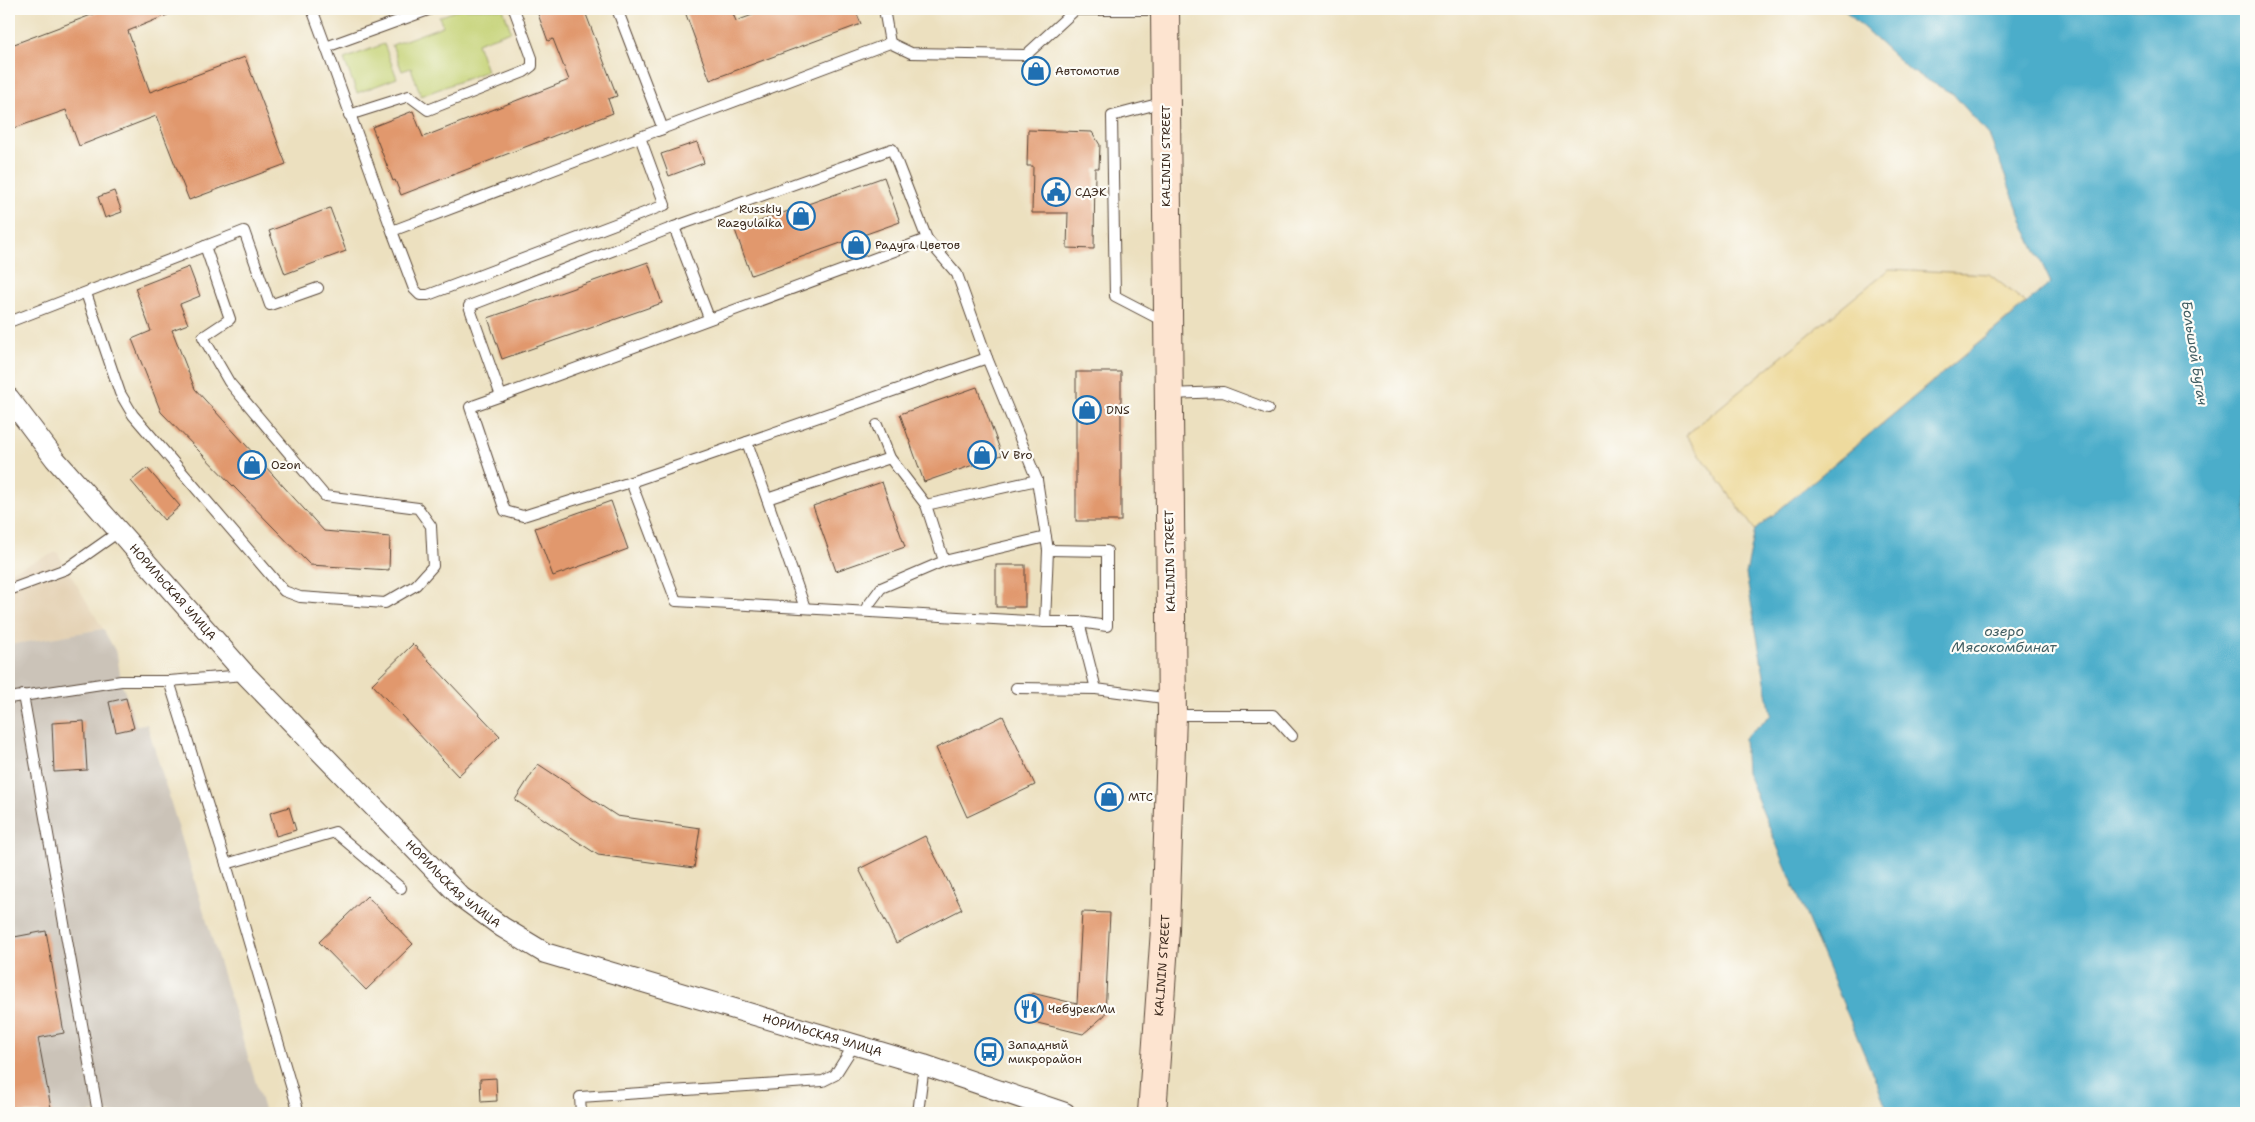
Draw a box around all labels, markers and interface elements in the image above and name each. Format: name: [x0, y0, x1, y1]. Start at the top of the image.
shop icon: Автомотив: [1021, 56, 1051, 86]
place label: Автомотив: [1055, 63, 1119, 79]
street label: KALININ STREET: [1158, 104, 1174, 207]
public building icon: СДЭК: [1041, 177, 1071, 207]
place label: СДЭК: [1075, 184, 1107, 200]
place label: Russkiy Razgulaika: [717, 201, 783, 231]
shop icon: Russkiy Razgulaika: [786, 201, 816, 231]
shop icon: Радуга Цветов: [841, 230, 871, 260]
place label: Радуга Цветов: [875, 237, 960, 253]
water label: Большой Бугач: [2178, 299, 2212, 407]
shop icon: DNS: [1072, 395, 1102, 425]
place label: DNS: [1106, 402, 1130, 418]
shop icon: V Bro: [967, 440, 997, 470]
place label: V Bro: [1001, 447, 1033, 463]
shop icon: Ozon: [237, 450, 267, 480]
place label: Ozon: [271, 457, 301, 473]
street label: KALININ STREET: [1161, 509, 1179, 612]
street label: НОРИЛЬСКАЯ УЛИЦА: [126, 540, 220, 644]
water label: озеро Мясокомбинат: [1952, 622, 2057, 656]
shop icon: МТС: [1094, 782, 1124, 812]
place label: МТС: [1128, 789, 1153, 805]
street label: НОРИЛЬСКАЯ УЛИЦА: [402, 836, 504, 931]
street label: KALININ STREET: [1151, 914, 1174, 1017]
restaurant icon: ЧебурекМи: [1014, 994, 1044, 1024]
place label: ЧебурекМи: [1048, 1001, 1116, 1017]
street label: НОРИЛЬСКАЯ УЛИЦА: [761, 1010, 884, 1060]
bus stop icon: Западный микрорайон: [974, 1037, 1004, 1067]
place label: Западный микрорайон: [1008, 1037, 1082, 1067]

